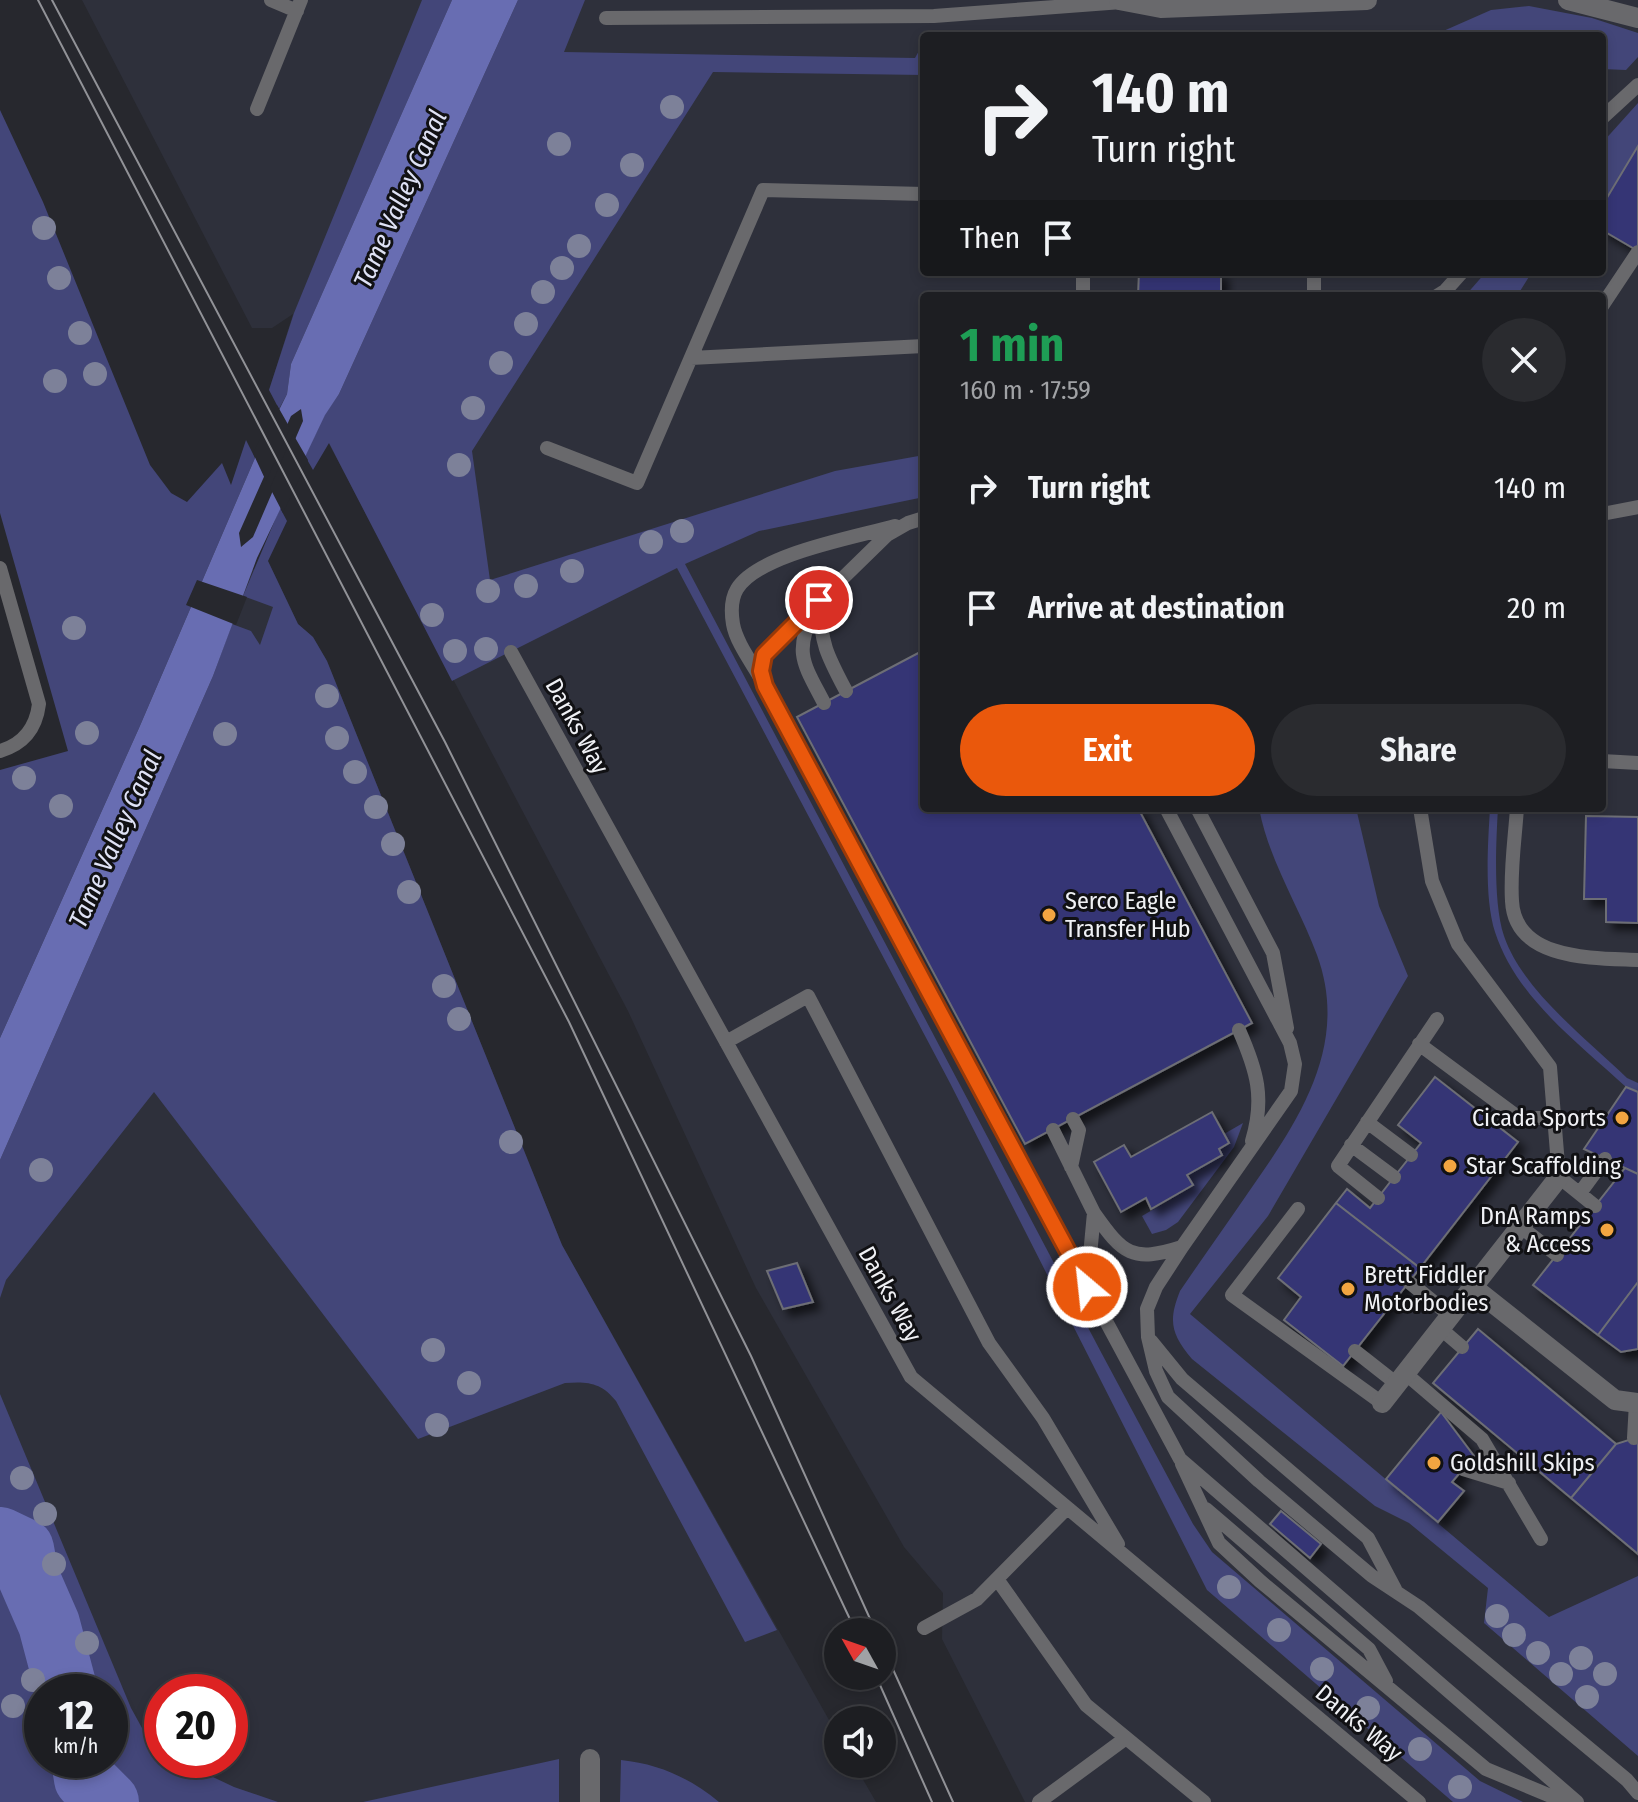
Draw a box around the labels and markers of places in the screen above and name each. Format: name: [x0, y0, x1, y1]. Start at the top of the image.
pin: [785, 566, 853, 634]
place label: Serco Eagle Transfer Hub: [1065, 887, 1191, 943]
marker: Serco Eagle Transfer Hub: [1040, 906, 1058, 924]
place label: Cicada Sports: [1472, 1104, 1606, 1132]
marker: Cicada Sports: [1613, 1109, 1631, 1127]
place label: Star Scaffolding: [1466, 1152, 1622, 1180]
marker: Star Scaffolding: [1441, 1157, 1459, 1175]
place label: DnA Ramps & Access: [1480, 1202, 1591, 1258]
marker: DnA Ramps & Access: [1598, 1221, 1616, 1239]
place label: Brett Fiddler Motorbodies: [1364, 1261, 1489, 1317]
marker: Brett Fiddler Motorbodies: [1339, 1280, 1357, 1298]
place label: Goldshill Skips: [1450, 1449, 1595, 1477]
marker: Goldshill Skips: [1425, 1454, 1443, 1472]

